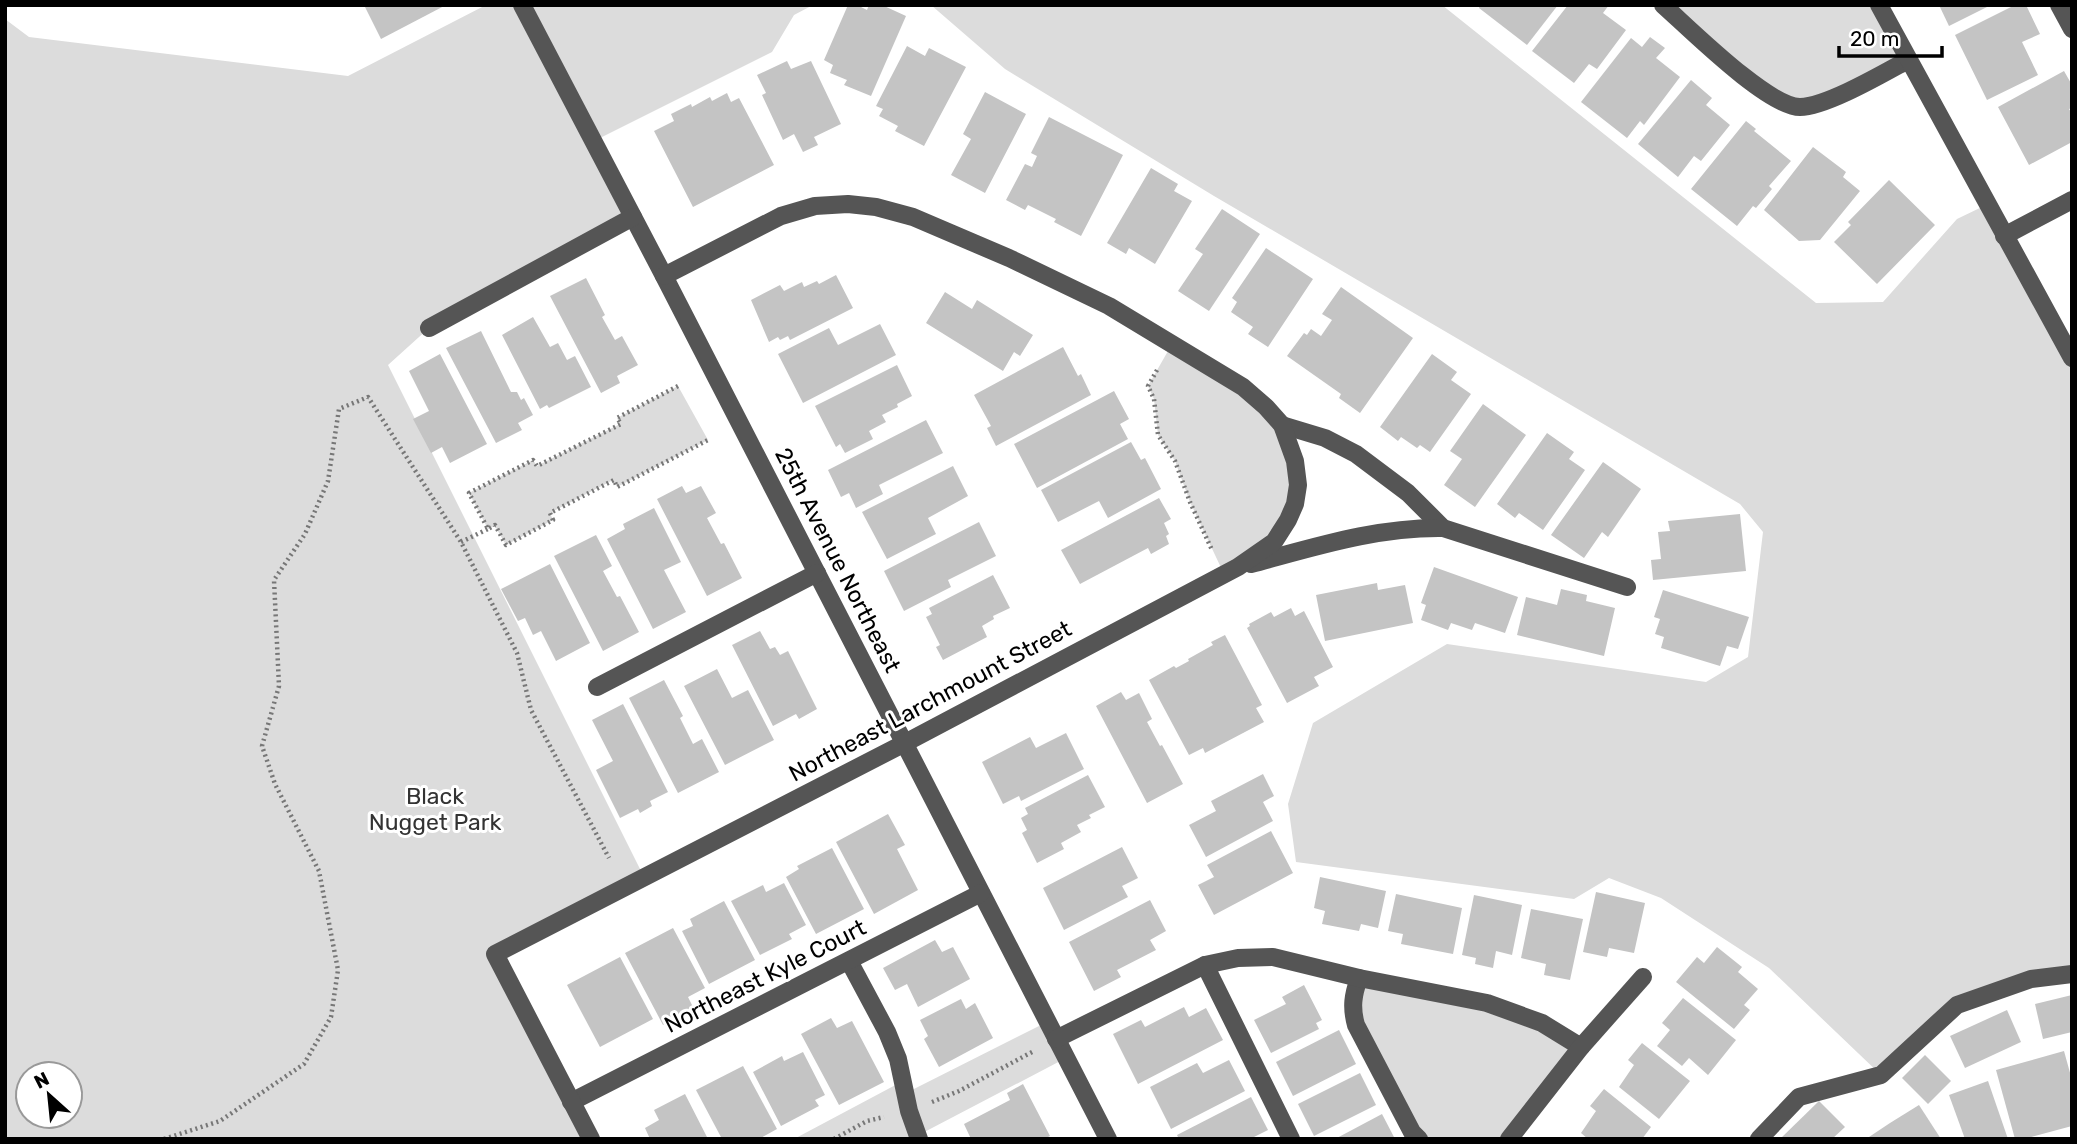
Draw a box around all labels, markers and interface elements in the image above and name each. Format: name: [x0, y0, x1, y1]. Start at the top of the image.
scale bar: [1839, 14, 1942, 58]
text: 20 m: [1850, 26, 1899, 51]
street label: 25th Avenue Northeast: [769, 443, 907, 677]
street label: Northeast Larchmount Street: [784, 614, 1076, 788]
park label: Black Nugget Park: [369, 782, 501, 836]
street label: Northeast Kyle Court: [660, 913, 870, 1039]
north arrow: [14, 1060, 84, 1130]
text: N: [30, 1067, 53, 1094]

